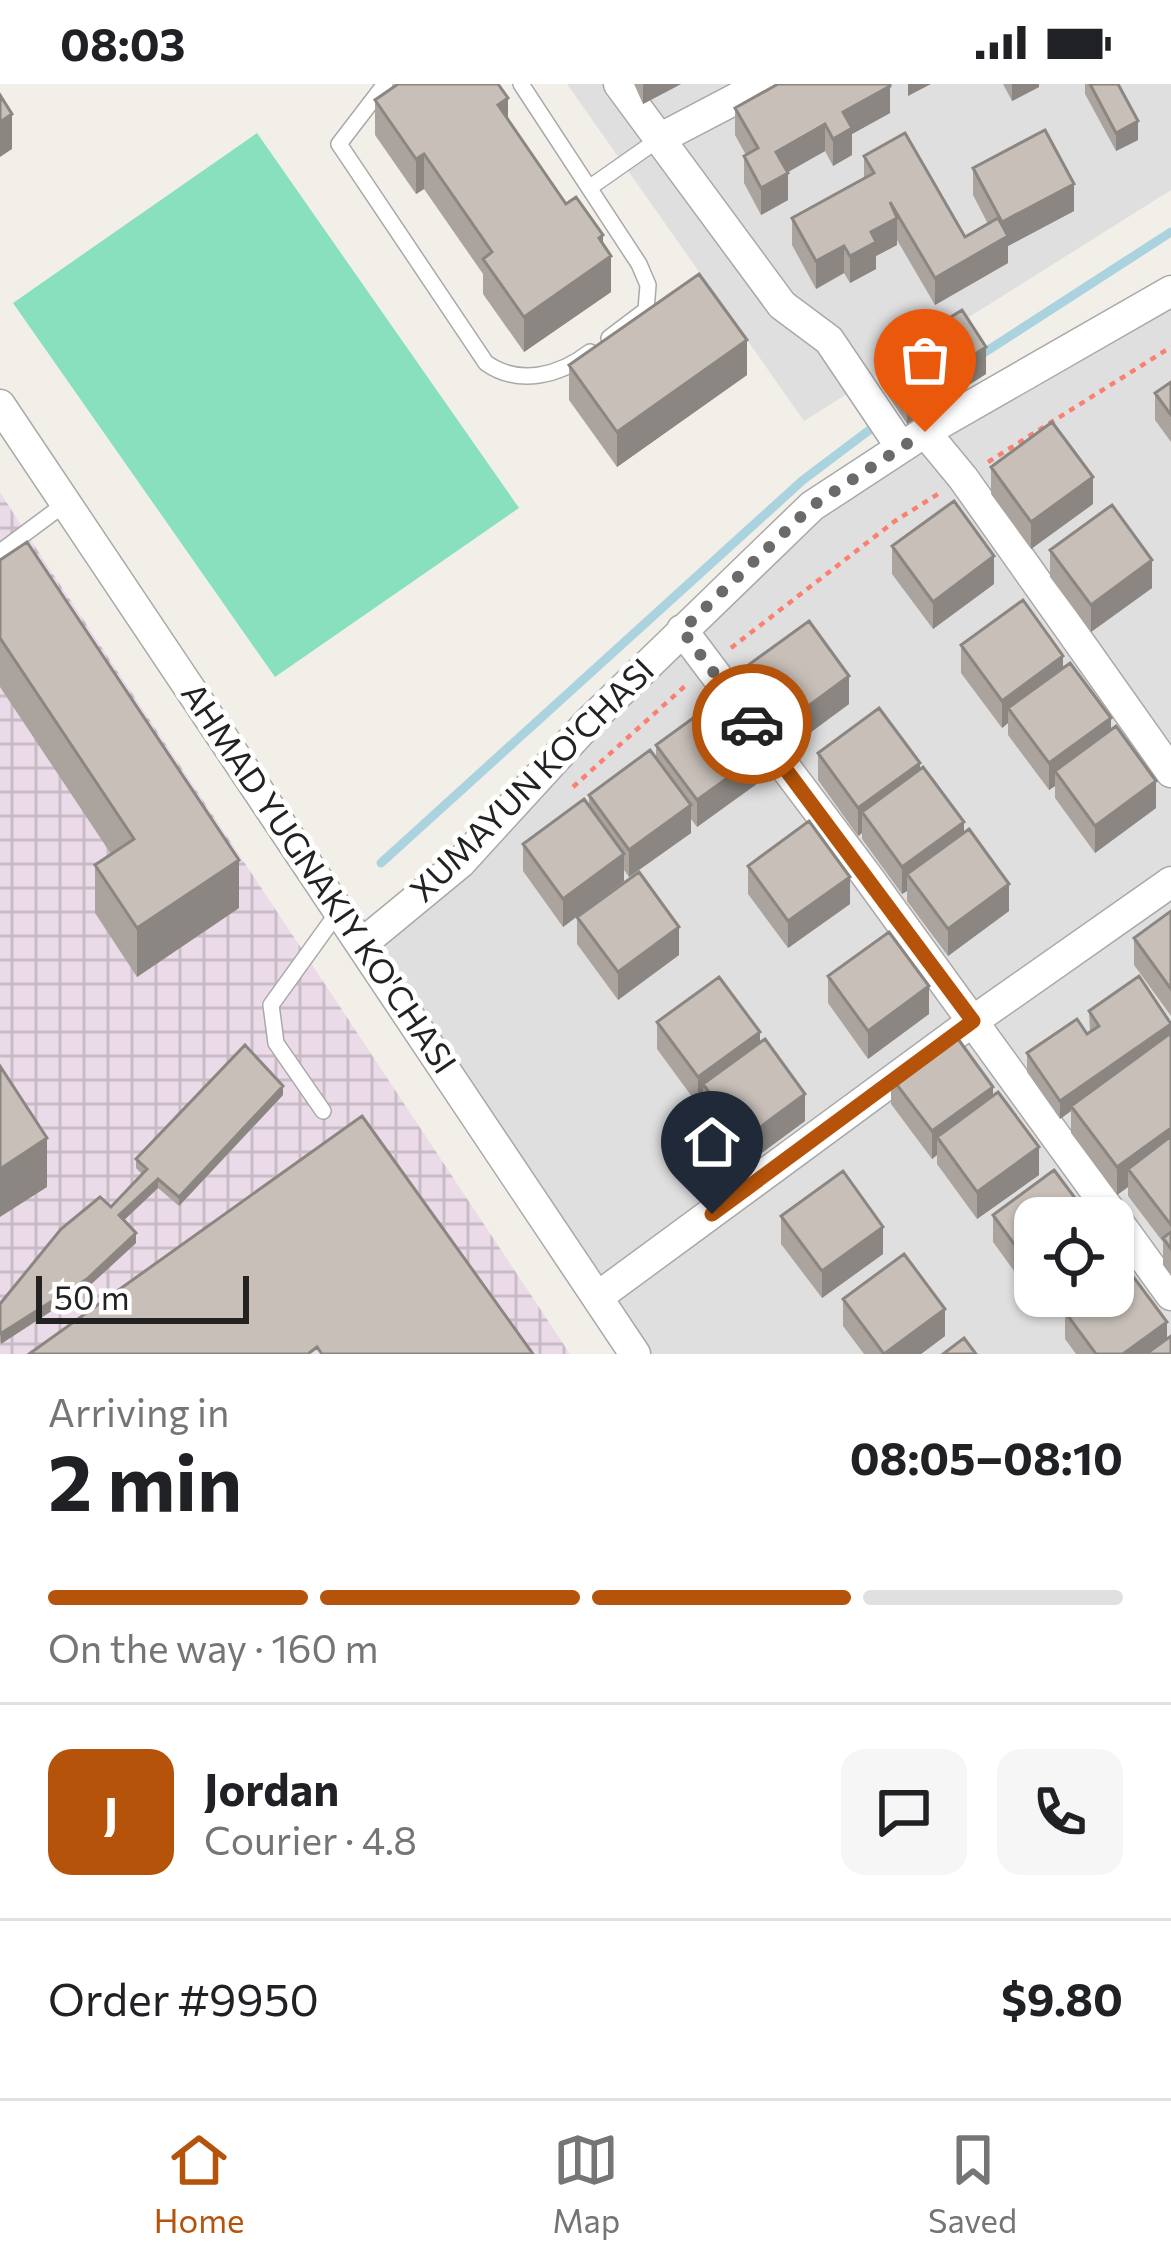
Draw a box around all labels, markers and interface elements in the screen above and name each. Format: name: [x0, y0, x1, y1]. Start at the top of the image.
text: 08:03: [60, 15, 185, 70]
pin: [874, 309, 976, 432]
icon: bag: [892, 327, 958, 393]
street label: XUMAYUN KO'CHASI: [401, 649, 661, 909]
courier: [692, 664, 812, 784]
street label: AHMAD YUGNAKIY KO'CHASI: [174, 674, 467, 1080]
icon: car: [719, 691, 785, 757]
pin: [661, 1091, 763, 1214]
icon: home: [679, 1109, 745, 1175]
map controls: [1014, 1197, 1134, 1317]
button: locate: [1014, 1197, 1134, 1317]
scale bar: [36, 1270, 249, 1323]
text: 50 m: [54, 1276, 130, 1317]
text: Arriving in: [48, 1387, 229, 1435]
text: 08:05–08:10: [850, 1429, 1123, 1484]
text: 2 min: [48, 1432, 242, 1527]
text: On the way · 160 m: [48, 1623, 378, 1671]
button: chat: [841, 1749, 967, 1875]
button: phone: [997, 1749, 1123, 1875]
text: Jordan: [204, 1760, 339, 1815]
text: J: [104, 1784, 118, 1839]
text: Courier · 4.8: [204, 1815, 417, 1863]
text: Order #9950: [48, 1970, 319, 2025]
text: $9.80: [1001, 1970, 1123, 2025]
tab: Home: [154, 2127, 245, 2240]
tab: Map: [552, 2127, 620, 2240]
tab: Saved: [928, 2127, 1017, 2240]

